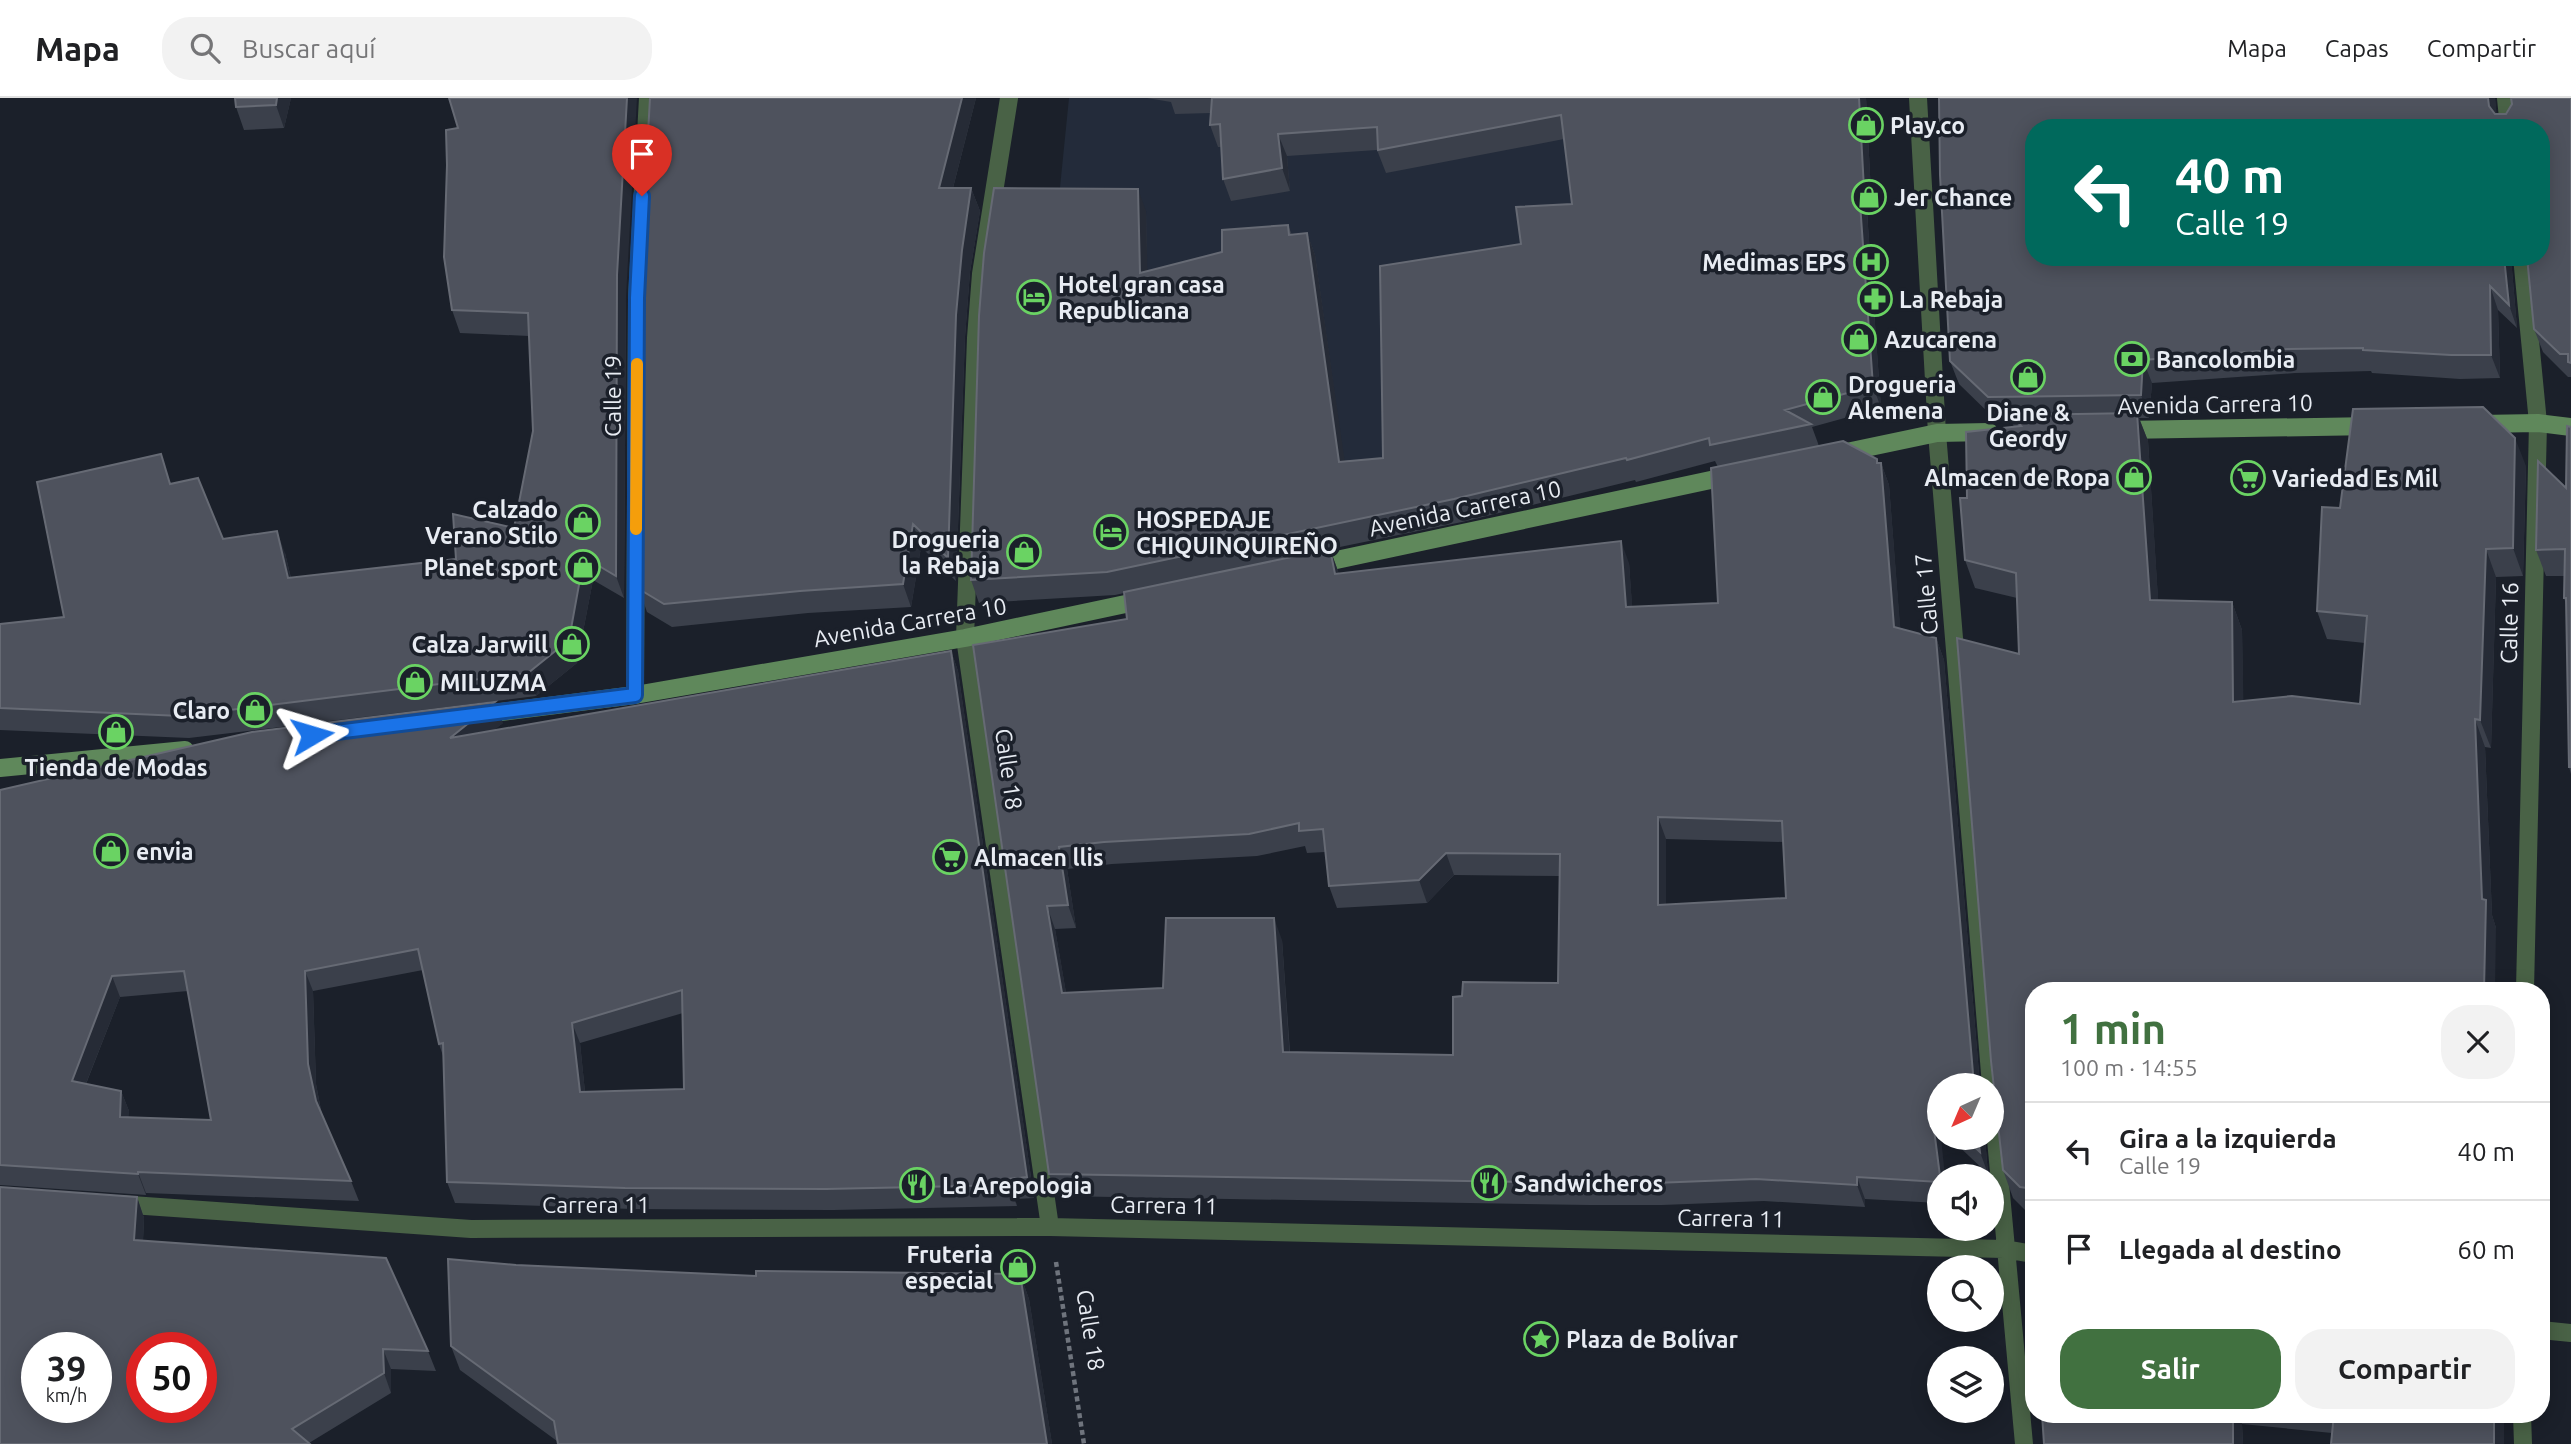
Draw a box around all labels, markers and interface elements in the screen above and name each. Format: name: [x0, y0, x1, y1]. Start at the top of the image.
search box: [162, 17, 652, 80]
icon: search: [186, 29, 224, 67]
text: Mapa: [35, 30, 120, 67]
text: Buscar aquí: [242, 34, 376, 63]
text: Mapa: [2227, 35, 2287, 62]
text: Capas: [2325, 35, 2389, 62]
text: Compartir: [2427, 35, 2536, 62]
shop icon: Play.co: [1847, 106, 1885, 144]
place label: Play.co: [1890, 113, 1965, 138]
pin: [612, 124, 672, 196]
icon: arrive: [623, 135, 661, 173]
icon: left: [2060, 147, 2151, 238]
text: 40 m: [2175, 147, 2284, 202]
shop icon: Jer Chance: [1850, 178, 1888, 216]
place label: Jer Chance: [1894, 185, 2012, 210]
text: Calle 19: [2175, 205, 2289, 241]
hospital icon: Medimas EPS: [1852, 243, 1890, 281]
place label: Medimas EPS: [1702, 250, 1846, 275]
place label: Hotel gran casa Republicana: [1058, 272, 1225, 323]
hotel icon: Hotel gran casa Republicana: [1015, 278, 1053, 316]
pharmacy icon: La Rebaja: [1856, 280, 1894, 318]
place label: La Rebaja: [1899, 287, 2003, 312]
shop icon: Azucarena: [1840, 320, 1878, 358]
place label: Azucarena: [1884, 327, 1997, 352]
bank icon: Bancolombia: [2113, 340, 2151, 378]
place label: Bancolombia: [2156, 347, 2295, 372]
street label: Calle 19: [600, 355, 625, 437]
shop icon: Diane & Geordy: [2009, 358, 2047, 396]
place label: Drogueria Alemena: [1848, 372, 1956, 423]
shop icon: Drogueria Alemena: [1804, 378, 1842, 416]
street label: Avenida Carrera 10: [2117, 390, 2313, 418]
place label: Diane & Geordy: [1986, 400, 2070, 451]
shop icon: Almacen de Ropa: [2115, 458, 2153, 496]
supermarket icon: Variedad Es Mil: [2229, 459, 2267, 497]
place label: Almacen de Ropa: [1924, 465, 2110, 490]
place label: Variedad Es Mil: [2272, 466, 2438, 491]
street label: Avenida Carrera 10: [1367, 475, 1563, 541]
place label: Calzado Verano Stilo: [425, 497, 558, 548]
shop icon: Calzado Verano Stilo: [564, 503, 602, 541]
place label: HOSPEDAJE CHIQUINQUIREÑO: [1136, 507, 1338, 558]
hotel icon: HOSPEDAJE CHIQUINQUIREÑO: [1092, 513, 1130, 551]
place label: Drogueria la Rebaja: [892, 527, 1000, 578]
shop icon: Drogueria la Rebaja: [1005, 533, 1043, 571]
shop icon: Planet sport: [564, 548, 602, 586]
street label: Calle 17: [1910, 552, 1942, 636]
place label: Planet sport: [424, 555, 558, 580]
street label: Calle 16: [2496, 582, 2522, 664]
street label: Avenida Carrera 10: [812, 593, 1008, 651]
shop icon: Calza Jarwill: [553, 625, 591, 663]
place label: Calza Jarwill: [412, 632, 548, 657]
shop icon: MILUZMA: [396, 663, 434, 701]
place label: MILUZMA: [440, 670, 546, 695]
shop icon: Claro: [236, 691, 274, 729]
place label: Claro: [172, 698, 230, 723]
position arrow: [275, 698, 349, 772]
shop icon: Tienda de Modas: [97, 713, 135, 751]
street label: Calle 18: [991, 727, 1027, 811]
place label: Tienda de Modas: [24, 755, 208, 780]
shop icon: envia: [92, 832, 130, 870]
supermarket icon: Almacen llis: [931, 838, 969, 876]
place label: envia: [136, 839, 194, 864]
place label: Almacen llis: [974, 845, 1104, 870]
text: 1 min: [2060, 1005, 2166, 1052]
button: close: [2441, 1005, 2515, 1079]
text: 100 m · 14:55: [2060, 1055, 2198, 1080]
north arrow: [1927, 1073, 2004, 1150]
map controls: [1927, 1073, 2004, 1423]
text: Gira a la izquierda: [2119, 1124, 2337, 1153]
icon: left: [2060, 1132, 2098, 1170]
text: 40 m: [2457, 1137, 2515, 1166]
text: Calle 19: [2119, 1153, 2201, 1178]
restaurant icon: Sandwicheros: [1470, 1164, 1508, 1202]
button: sound: [1927, 1164, 2004, 1241]
restaurant icon: La Arepologia: [898, 1166, 936, 1204]
place label: Sandwicheros: [1514, 1171, 1663, 1196]
place label: La Arepologia: [942, 1173, 1092, 1198]
street label: Carrera 11: [542, 1192, 650, 1217]
street label: Carrera 11: [1110, 1192, 1218, 1218]
street label: Carrera 11: [1677, 1205, 1785, 1231]
icon: arrive: [2060, 1230, 2098, 1268]
text: Llegada al destino: [2119, 1235, 2342, 1264]
text: 60 m: [2457, 1235, 2515, 1264]
place label: Fruteria especial: [905, 1242, 993, 1293]
shop icon: Fruteria especial: [999, 1248, 1037, 1286]
button: search: [1927, 1255, 2004, 1332]
street label: Calle 18: [1072, 1288, 1110, 1372]
place icon: Plaza de Bolívar: [1522, 1320, 1560, 1358]
place label: Plaza de Bolívar: [1566, 1327, 1738, 1352]
button: Salir: [2060, 1329, 2281, 1409]
button: Compartir: [2295, 1329, 2515, 1409]
speed limit sign: 50: [126, 1332, 217, 1423]
button: layers: [1927, 1346, 2004, 1423]
text: 39: [47, 1348, 86, 1388]
text: km/h: [46, 1385, 87, 1405]

